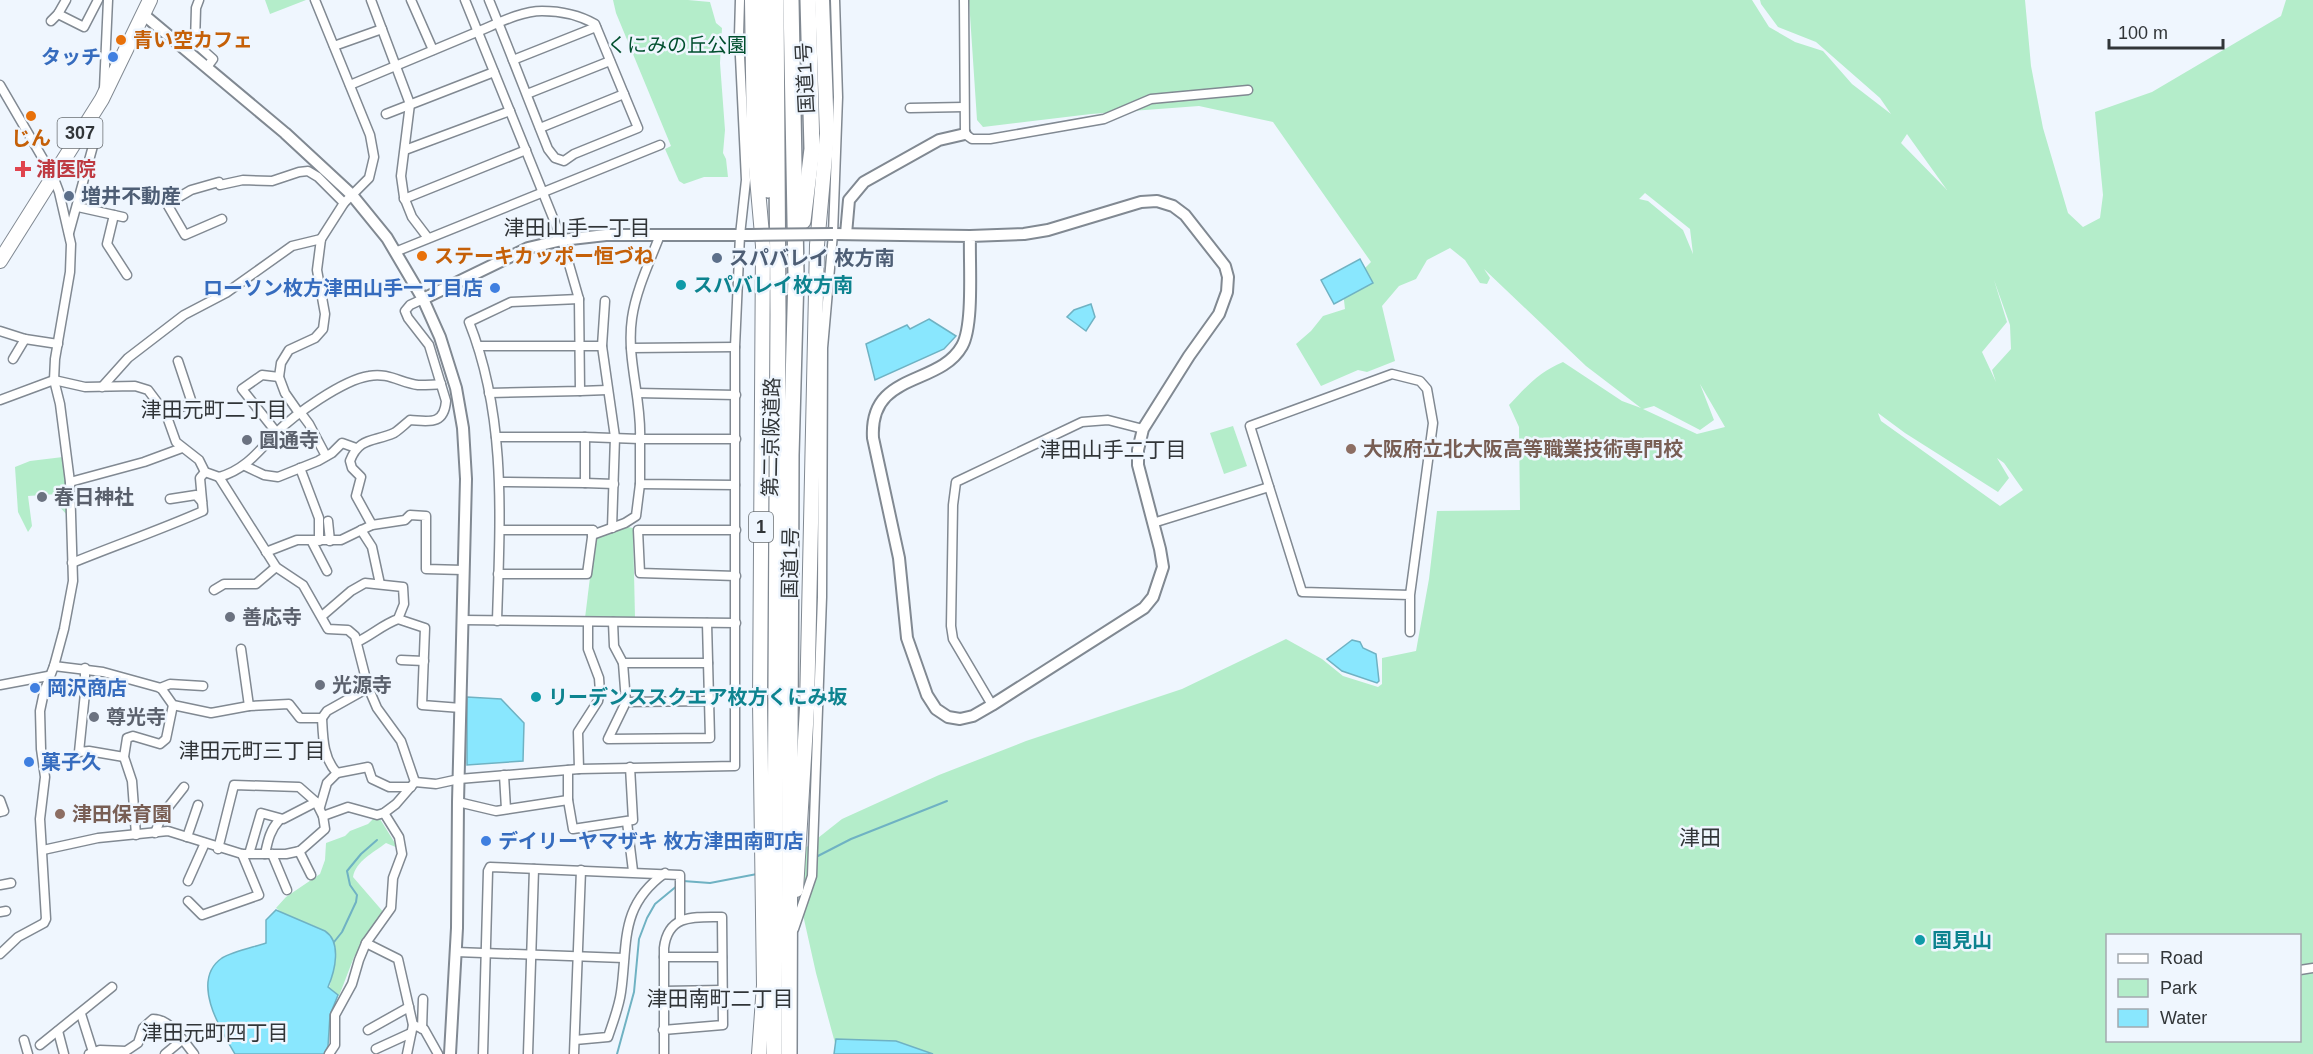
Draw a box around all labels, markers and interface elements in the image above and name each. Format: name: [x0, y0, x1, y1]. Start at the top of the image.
scale bar: [2109, 12, 2223, 50]
text: 100 m: [2118, 23, 2168, 43]
place label: 青い空カフェ: [133, 29, 253, 51]
marker: 青い空カフェ: [114, 33, 128, 47]
park label: くにみの丘公園: [607, 34, 747, 56]
street label: 国道1号: [792, 42, 818, 114]
place label: タッチ: [41, 46, 101, 68]
marker: タッチ: [106, 50, 120, 64]
marker: じん: [24, 109, 38, 123]
road number: 307: [58, 118, 103, 148]
place label: じん: [11, 127, 51, 149]
place label: 浦医院: [36, 158, 96, 180]
marker: 浦医院: [14, 160, 32, 178]
place label: 増井不動産: [81, 185, 181, 207]
marker: 増井不動産: [62, 189, 76, 203]
district label: 津田山手一丁目: [504, 216, 651, 239]
place label: ステーキカッポー恒づね: [434, 245, 654, 267]
place label: スパバレイ 枚方南: [729, 247, 895, 269]
marker: ステーキカッポー恒づね: [415, 249, 429, 263]
marker: スパバレイ 枚方南: [710, 251, 724, 265]
place label: スパバレイ枚方南: [693, 274, 853, 296]
place label: ローソン枚方津田山手一丁目店: [203, 277, 483, 299]
marker: スパバレイ枚方南: [674, 278, 688, 292]
marker: ローソン枚方津田山手一丁目店: [488, 281, 502, 295]
street label: 第二京阪道路: [759, 377, 783, 497]
district label: 津田元町二丁目: [141, 398, 288, 421]
place label: 圓通寺: [259, 429, 319, 451]
marker: 圓通寺: [240, 433, 254, 447]
district label: 津田山手二丁目: [1040, 438, 1187, 461]
place label: 大阪府立北大阪高等職業技術専門校: [1363, 438, 1683, 460]
marker: 大阪府立北大阪高等職業技術専門校: [1344, 442, 1358, 456]
place label: 春日神社: [54, 486, 134, 508]
marker: 春日神社: [35, 490, 49, 504]
road number: 1: [749, 512, 773, 542]
street label: 国道1号: [778, 527, 802, 599]
place label: 善応寺: [242, 606, 302, 628]
marker: 善応寺: [223, 610, 237, 624]
place label: 光源寺: [332, 674, 392, 696]
place label: 岡沢商店: [47, 677, 127, 699]
marker: 光源寺: [313, 678, 327, 692]
marker: 岡沢商店: [28, 681, 42, 695]
place label: リーデンススクエア枚方くにみ坂: [548, 686, 848, 708]
marker: リーデンススクエア枚方くにみ坂: [529, 690, 543, 704]
place label: 尊光寺: [106, 706, 166, 728]
marker: 尊光寺: [87, 710, 101, 724]
district label: 津田元町三丁目: [179, 739, 326, 762]
place label: 菓子久: [41, 751, 101, 773]
marker: 菓子久: [22, 755, 36, 769]
place label: 津田保育園: [72, 803, 172, 825]
marker: 津田保育園: [53, 807, 67, 821]
district label: 津田: [1679, 826, 1721, 849]
place label: デイリーヤマザキ 枚方津田南町店: [498, 830, 804, 852]
marker: デイリーヤマザキ 枚方津田南町店: [479, 834, 493, 848]
place label: 国見山: [1932, 929, 1992, 951]
marker: 国見山: [1913, 933, 1927, 947]
legend: [2106, 934, 2301, 1042]
text: Road: [2160, 948, 2203, 968]
text: Park: [2160, 978, 2198, 998]
district label: 津田南町二丁目: [647, 987, 794, 1010]
text: Water: [2160, 1008, 2207, 1028]
district label: 津田元町四丁目: [142, 1021, 289, 1044]

